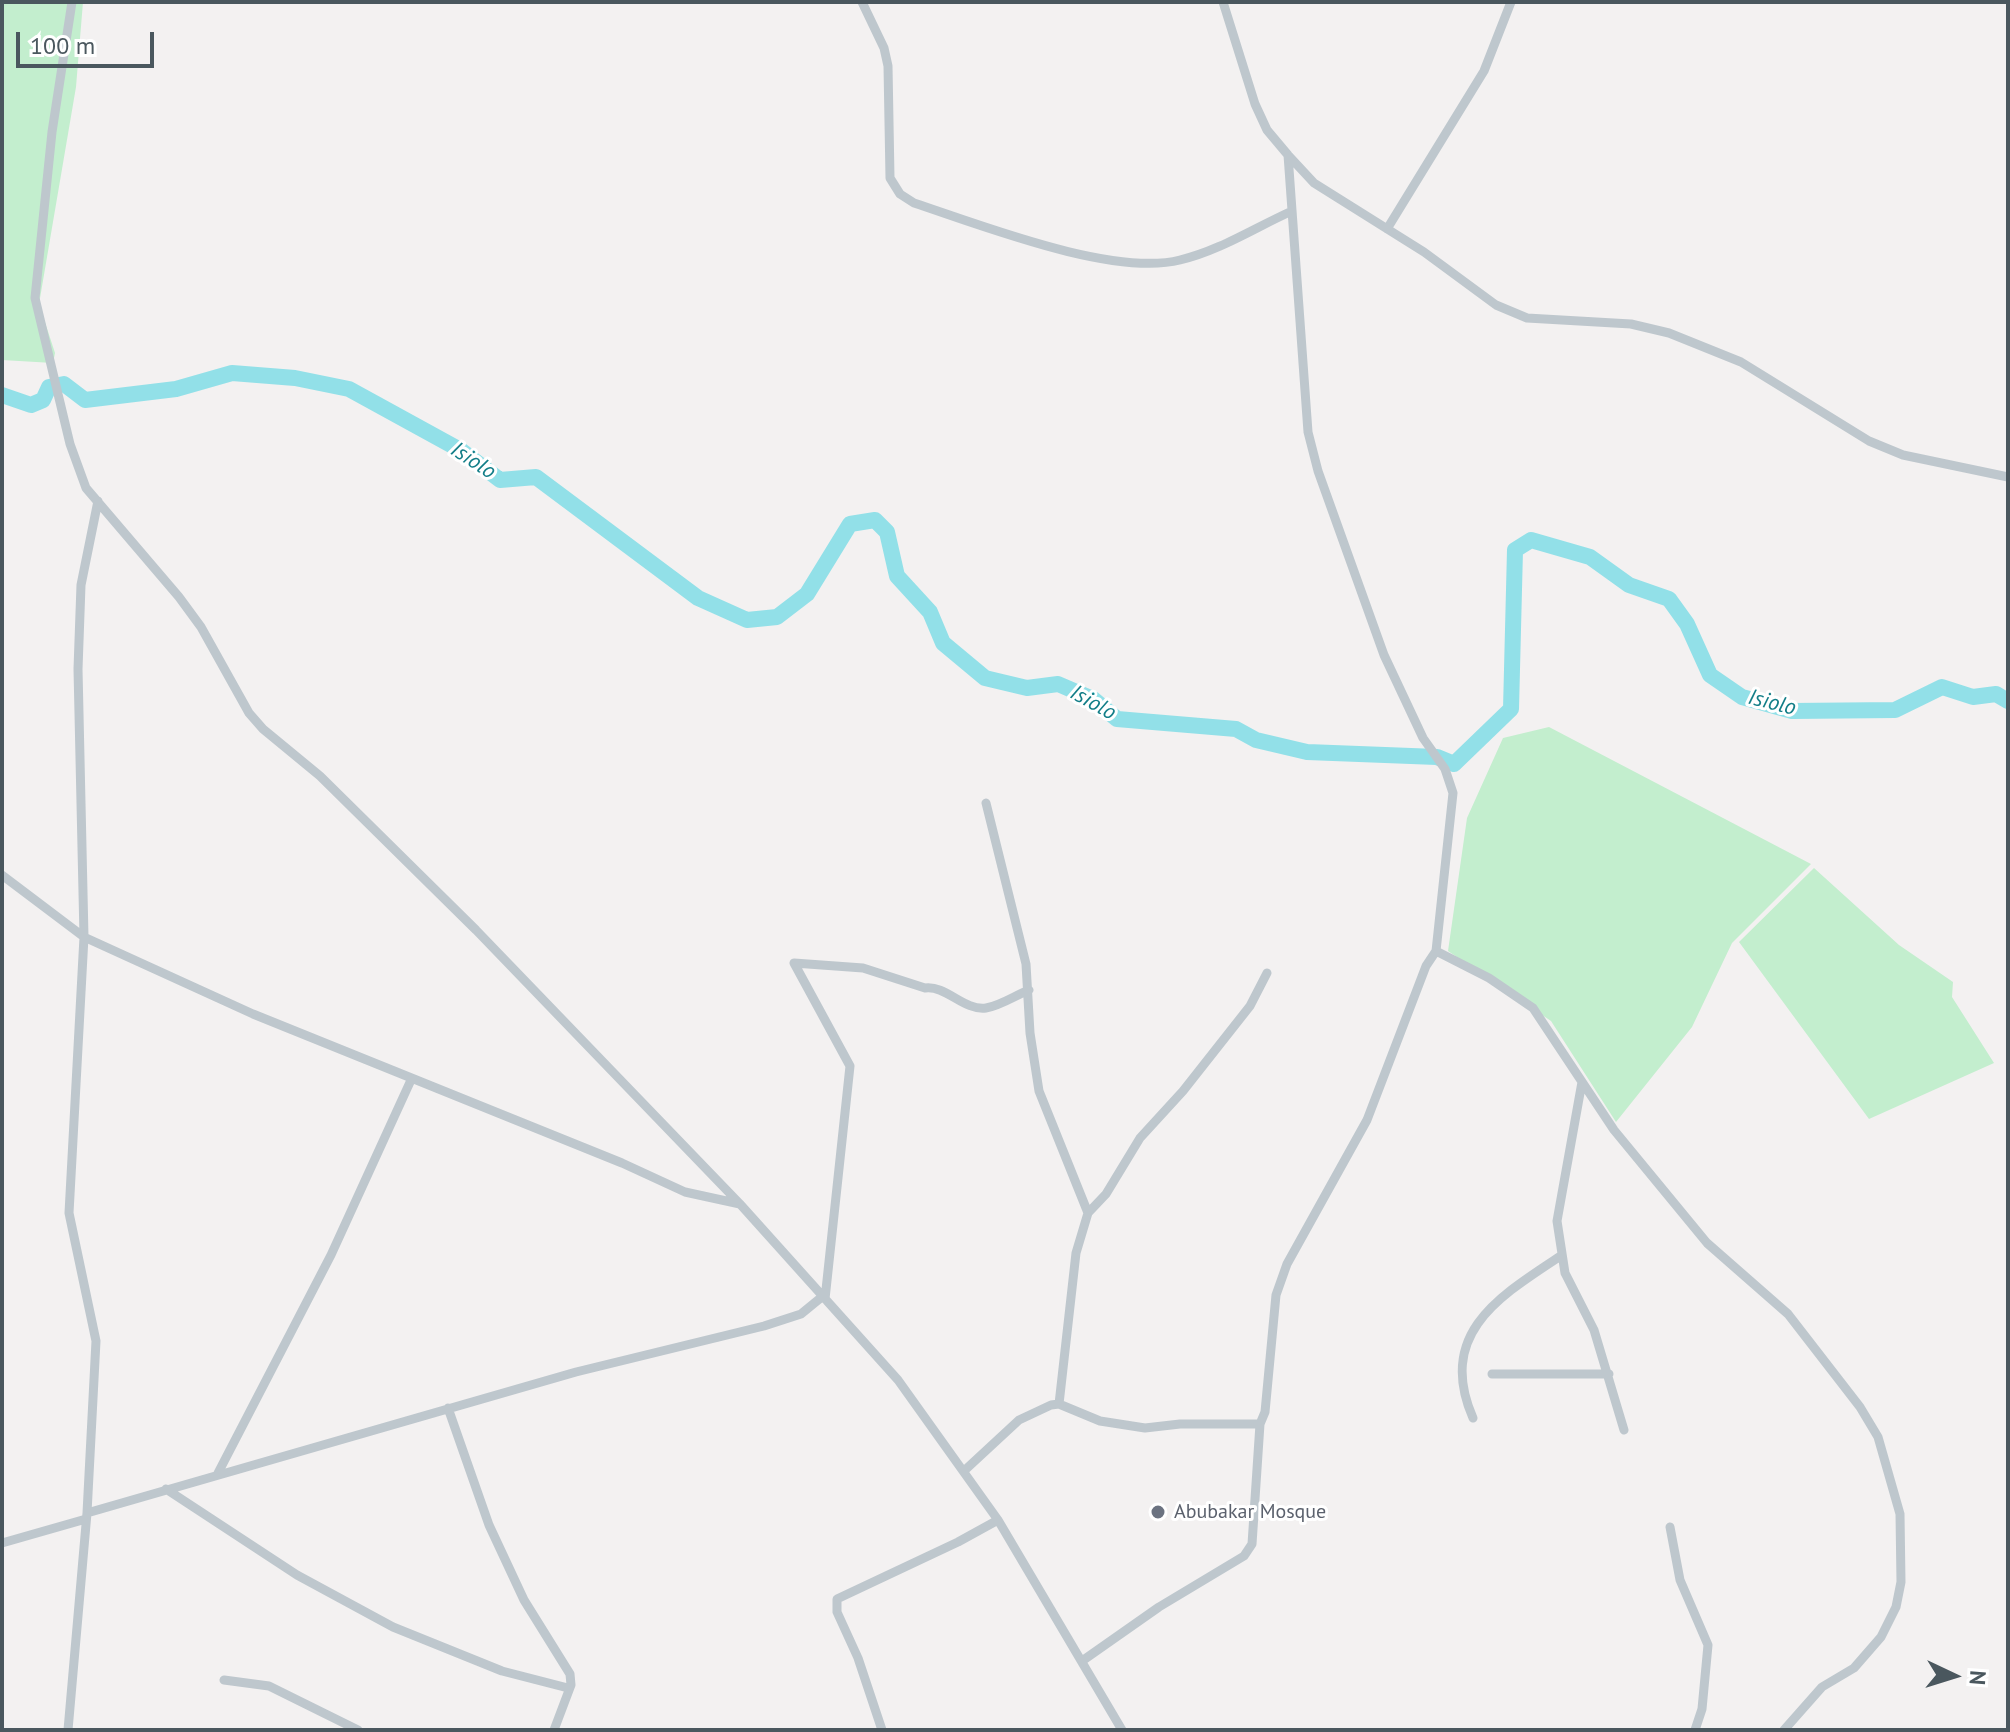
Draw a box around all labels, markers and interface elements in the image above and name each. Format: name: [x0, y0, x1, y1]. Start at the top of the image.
scale bar: [20, 16, 158, 66]
text: 100 m: [30, 30, 95, 61]
water label: Isiolo: [446, 437, 500, 485]
water label: Isiolo: [1065, 680, 1121, 726]
water label: Isiolo: [1745, 684, 1799, 722]
place label: Abubakar Mosque: [1174, 1500, 1326, 1524]
marker: Abubakar Mosque: [1149, 1503, 1167, 1521]
north arrow: [1914, 1636, 1994, 1716]
text: N: [1963, 1669, 1992, 1686]

